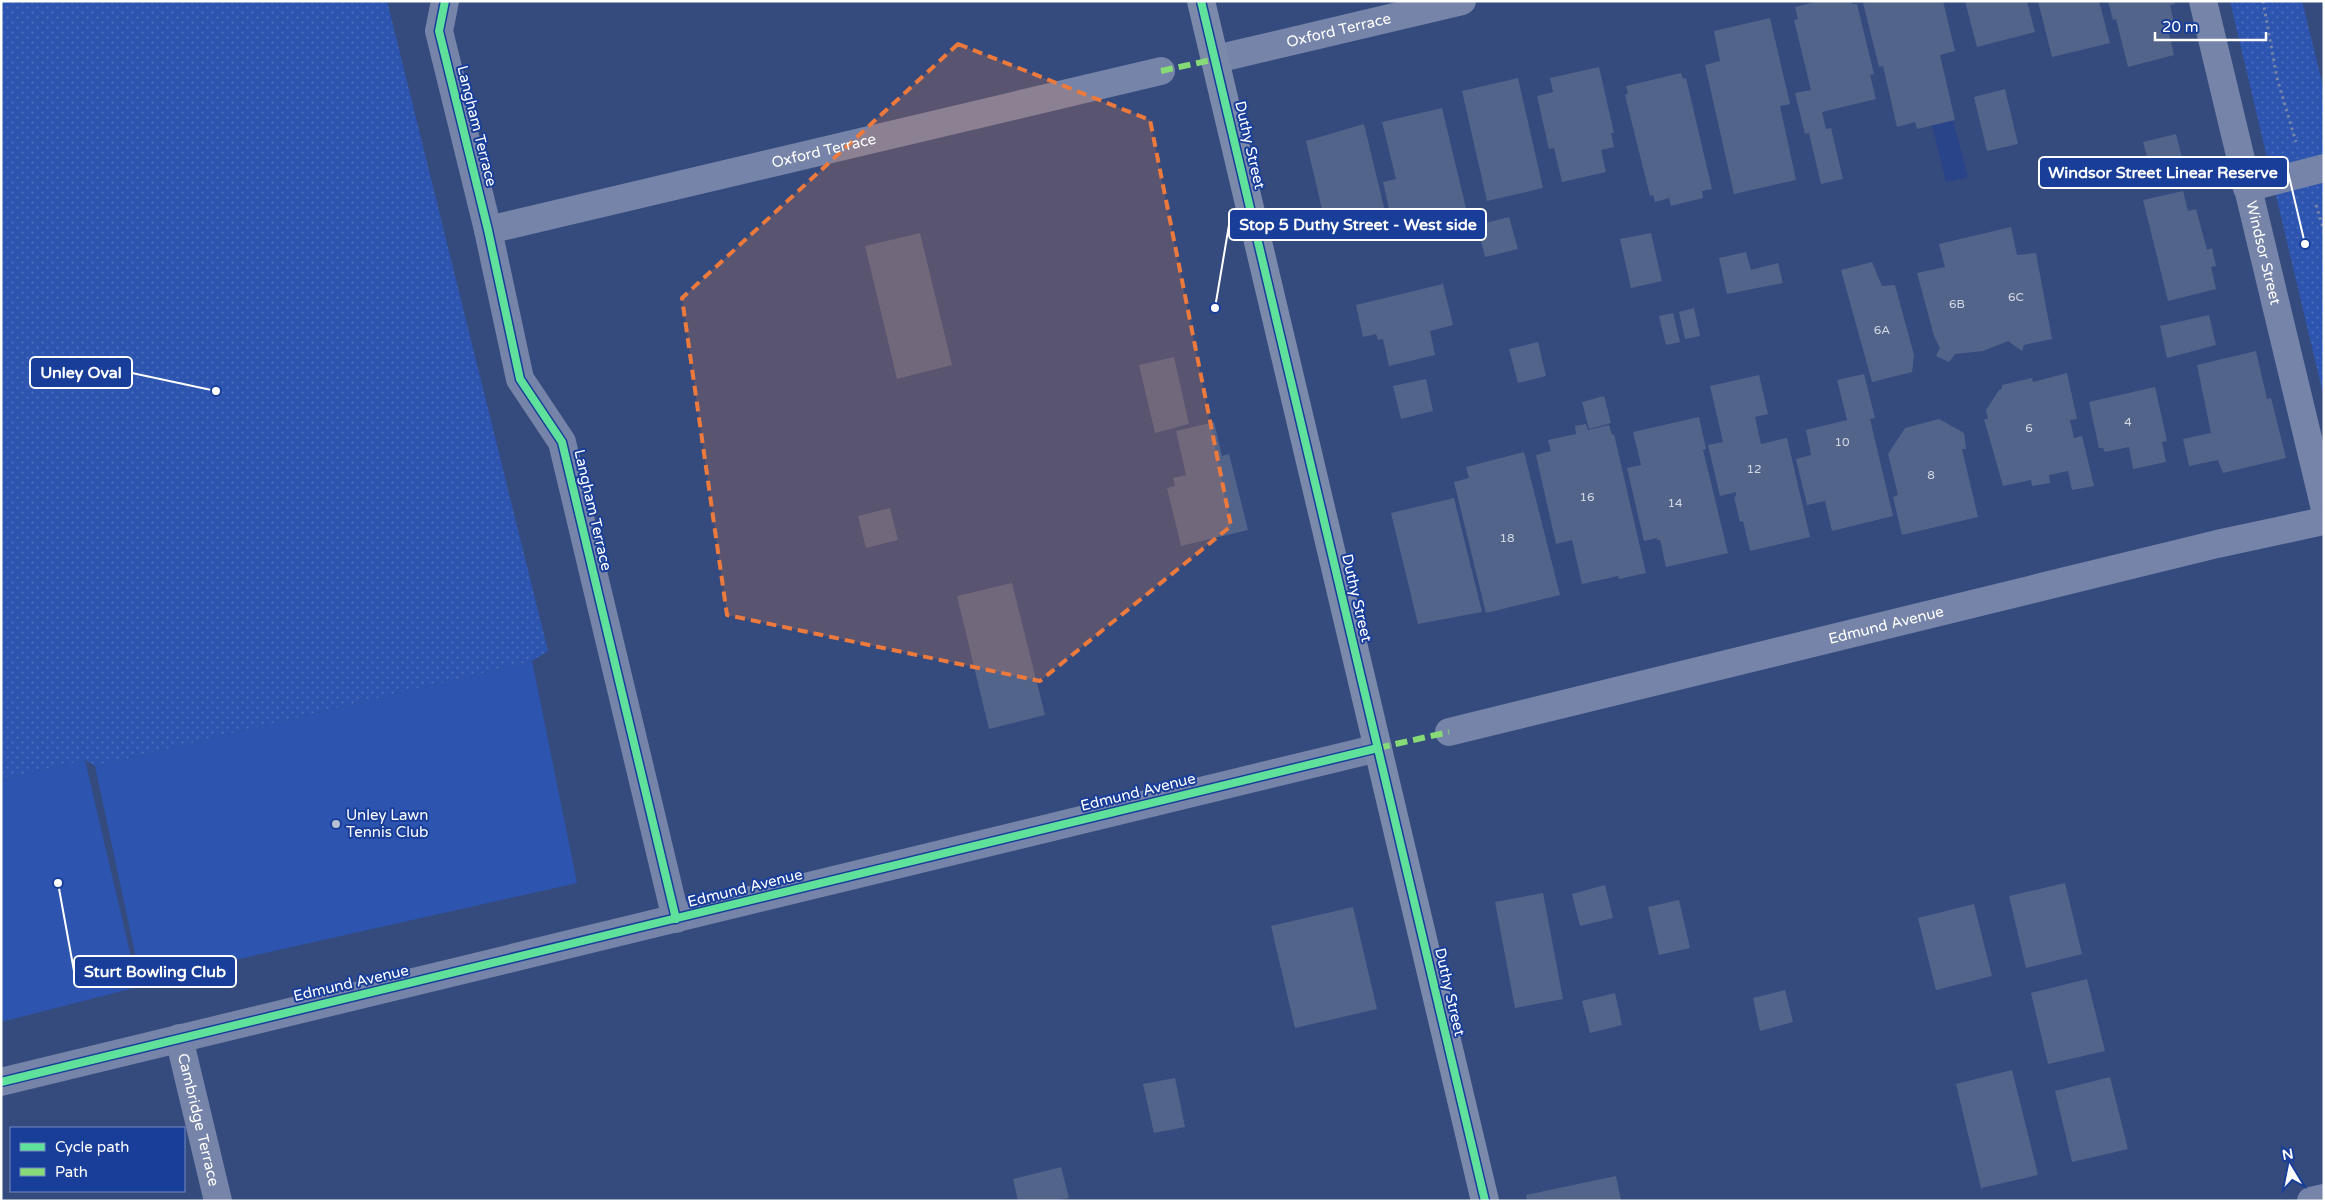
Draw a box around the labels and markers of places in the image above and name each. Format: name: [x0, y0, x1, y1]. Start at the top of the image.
callout: Windsor Street Linear Reserve: [2039, 157, 2288, 188]
callout: Stop 5 Duthy Street - West side: [1229, 209, 1486, 240]
callout: Unley Oval: [30, 357, 132, 388]
place label: Unley Lawn Tennis Club: [346, 806, 429, 841]
marker: Unley Lawn Tennis Club: [330, 818, 342, 830]
callout: Sturt Bowling Club: [74, 956, 236, 987]

